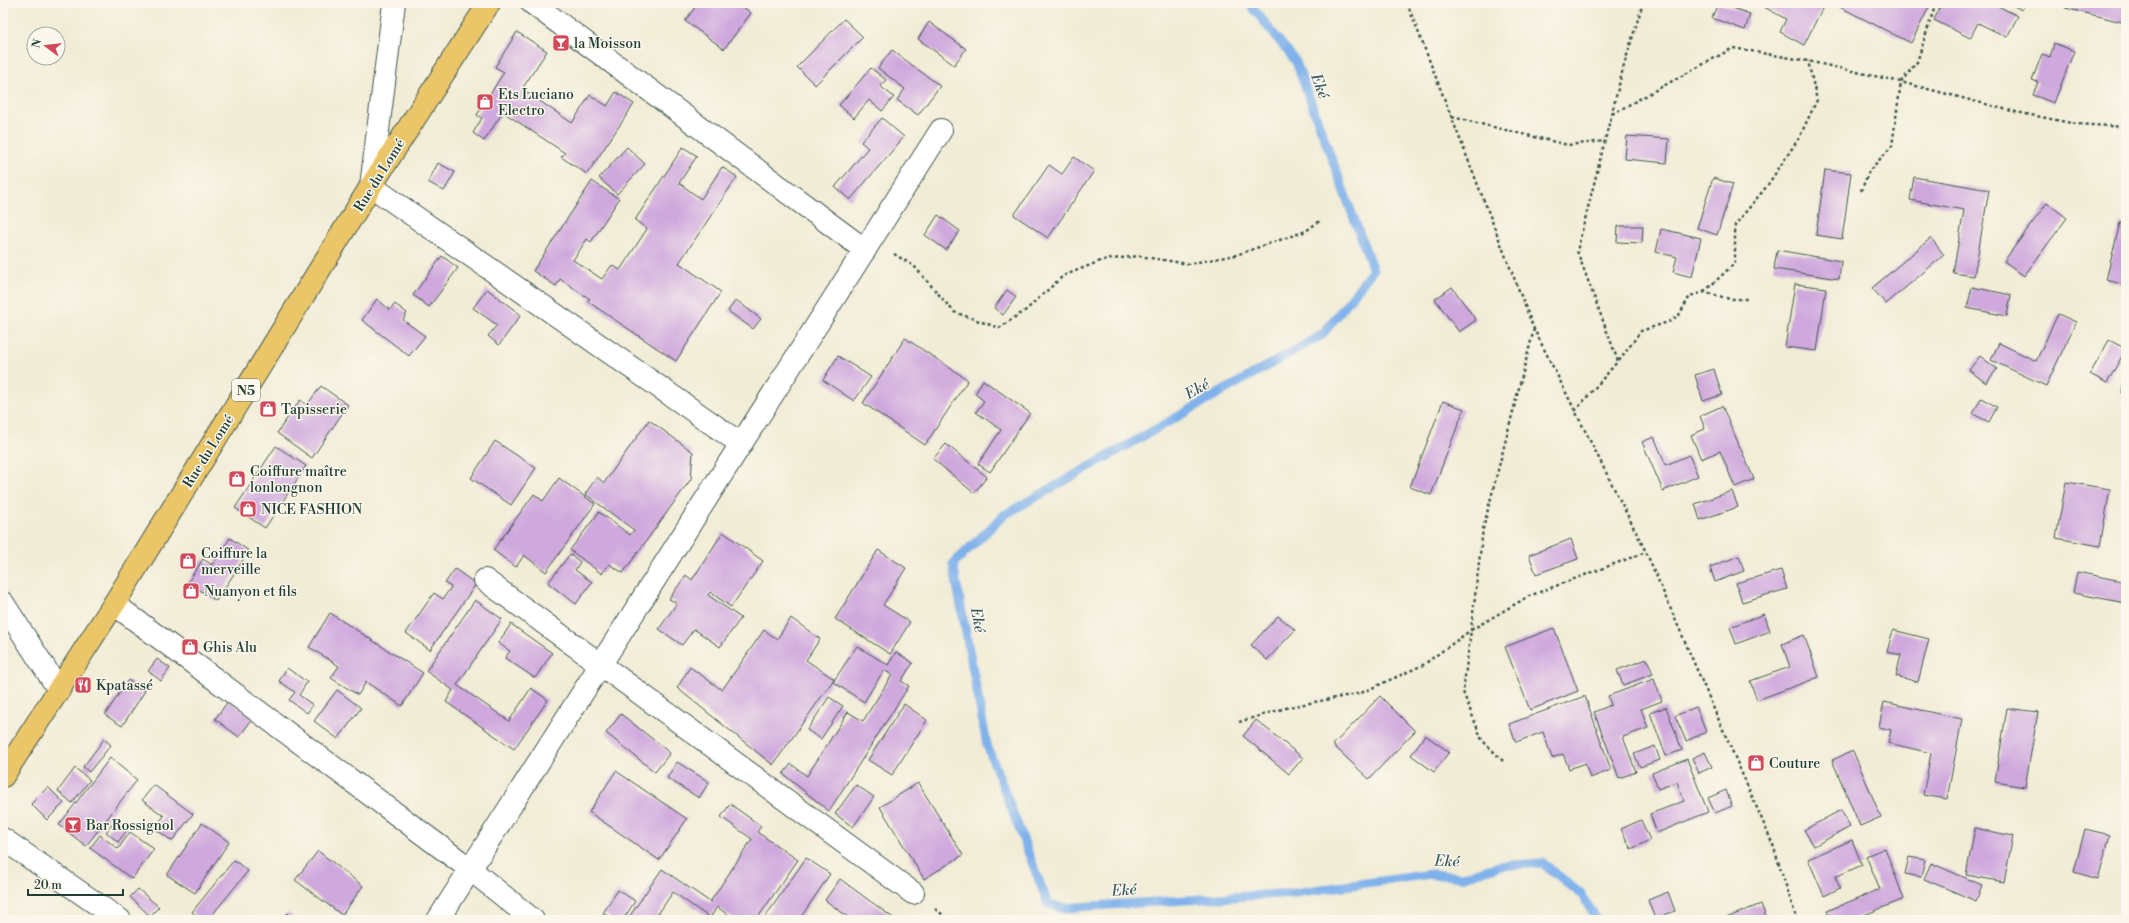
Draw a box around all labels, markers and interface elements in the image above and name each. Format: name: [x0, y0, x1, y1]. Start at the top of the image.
north arrow: [26, 26, 66, 66]
bar icon: la Moisson: [551, 33, 571, 53]
place label: la Moisson: [574, 35, 642, 53]
text: N: [29, 37, 45, 50]
water label: Eké: [1306, 70, 1333, 102]
place label: Ets Luciano Electro: [498, 86, 574, 120]
shop icon: Ets Luciano Electro: [475, 92, 495, 112]
street label: Rue du Lomé: [350, 136, 409, 215]
water label: Eké: [1181, 375, 1214, 404]
road number: N5: [232, 379, 260, 401]
shop icon: Tapisserie: [258, 399, 278, 419]
place label: Tapisserie: [281, 401, 347, 419]
street label: Rue du Lomé: [179, 412, 238, 491]
place label: Coiffure maître lonlongnon: [250, 463, 347, 497]
shop icon: Coiffure maître lonlongnon: [227, 469, 247, 489]
shop icon: NICE FASHION: [238, 499, 258, 519]
place label: NICE FASHION: [261, 501, 363, 519]
place label: Coiffure la merveille: [201, 545, 268, 579]
shop icon: Coiffure la merveille: [178, 551, 198, 571]
shop icon: Nuanyon et fils: [181, 581, 201, 601]
place label: Nuanyon et fils: [204, 583, 297, 601]
water label: Eké: [966, 605, 989, 635]
shop icon: Ghis Alu: [180, 637, 200, 657]
place label: Ghis Alu: [203, 639, 257, 657]
restaurant icon: Kpatassé: [73, 675, 93, 695]
place label: Kpatassé: [96, 677, 153, 695]
shop icon: Couture: [1746, 753, 1766, 773]
place label: Couture: [1769, 755, 1820, 773]
bar icon: Bar Rossignol: [63, 815, 83, 835]
place label: Bar Rossignol: [85, 817, 174, 835]
water label: Eké: [1433, 852, 1461, 871]
scale bar: [28, 871, 123, 897]
text: 20 m: [34, 878, 62, 893]
water label: Eké: [1110, 880, 1138, 901]

